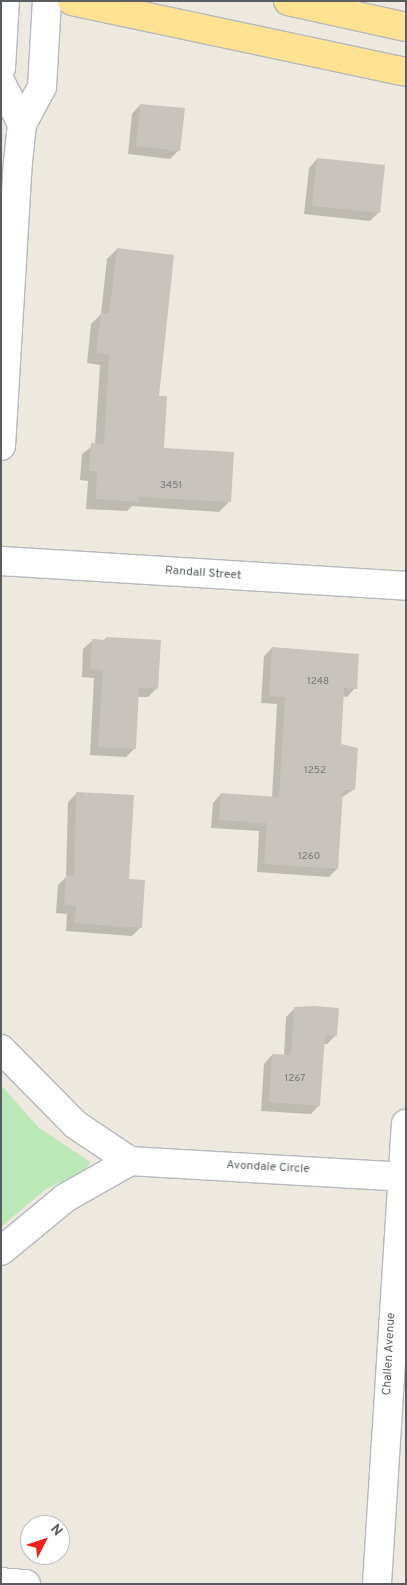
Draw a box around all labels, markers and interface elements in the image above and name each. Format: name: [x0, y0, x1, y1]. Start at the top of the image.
house number: 3451: [160, 480, 182, 492]
street label: Randall Street: [164, 564, 242, 584]
house number: 1248: [307, 676, 329, 688]
house number: 1252: [304, 765, 326, 777]
house number: 1260: [298, 851, 320, 863]
house number: 1267: [285, 1073, 305, 1085]
street label: Avondale Circle: [226, 1159, 310, 1177]
street label: Challen Avenue: [381, 1312, 399, 1396]
north arrow: [20, 1515, 70, 1565]
text: N: [46, 1521, 66, 1540]

